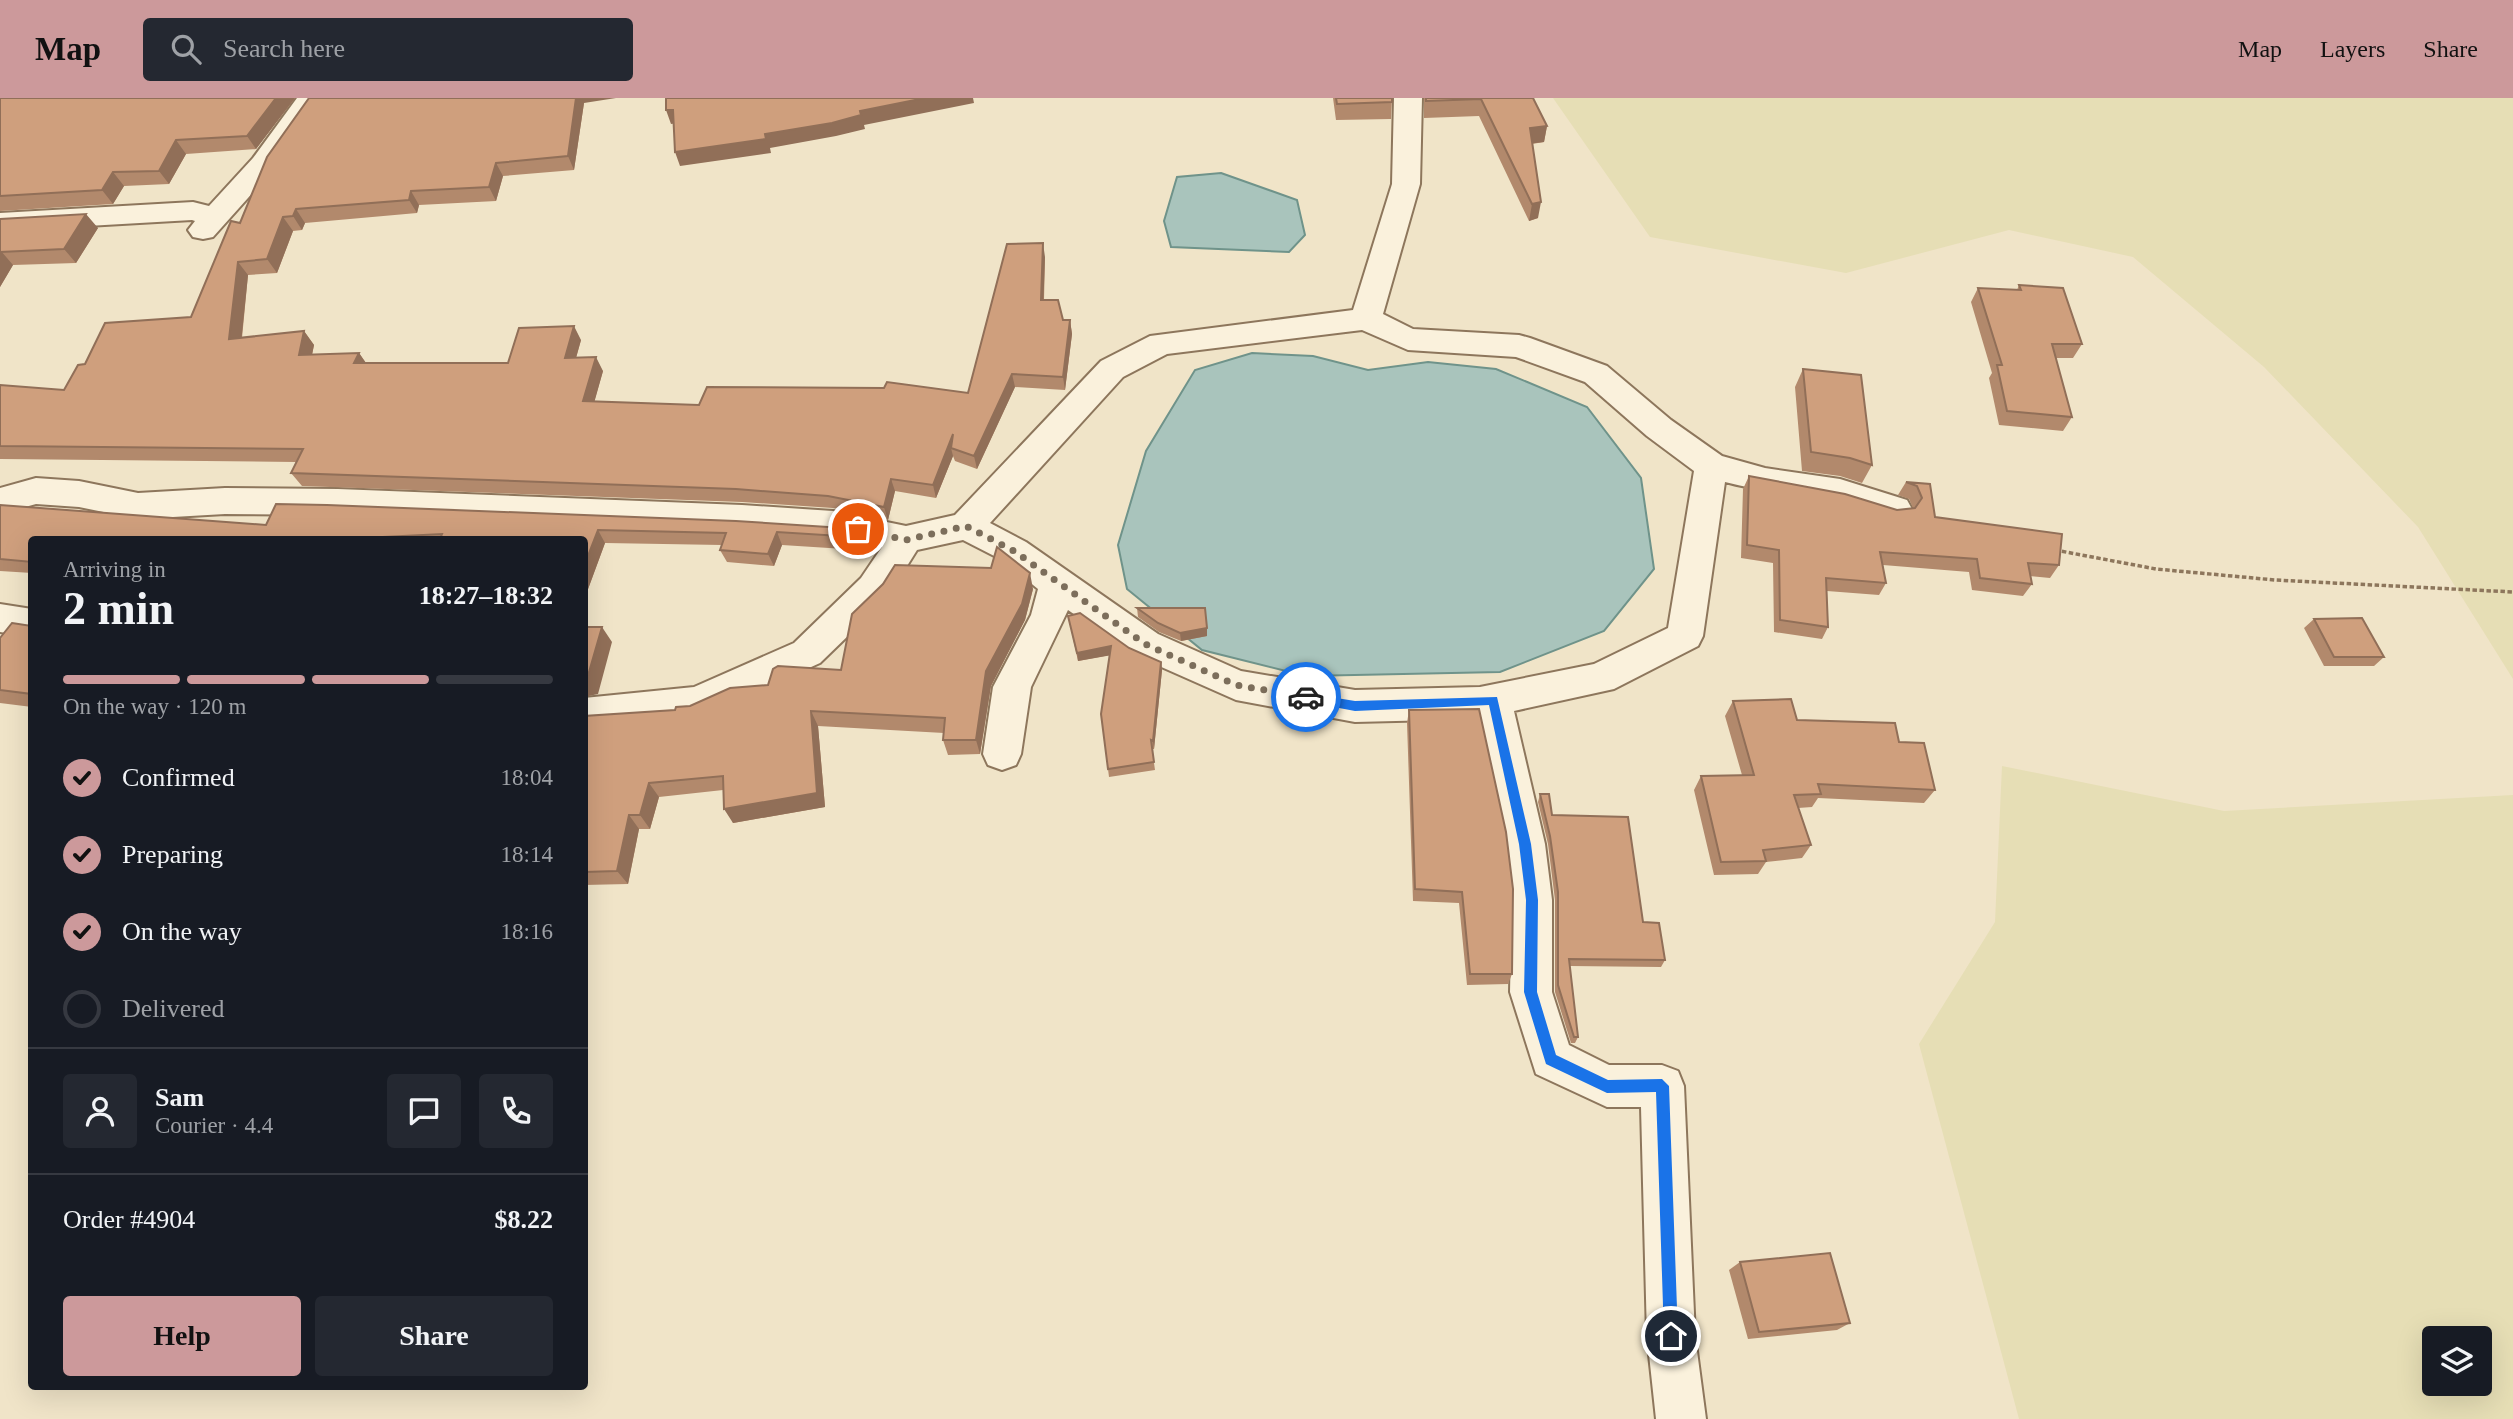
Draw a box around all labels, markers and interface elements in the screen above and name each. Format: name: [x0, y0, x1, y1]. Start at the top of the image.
search box: [143, 18, 633, 81]
icon: search: [167, 30, 205, 68]
text: Map: [35, 31, 101, 67]
text: Search here: [223, 34, 345, 63]
text: Map: [2238, 36, 2282, 62]
text: Layers: [2320, 36, 2385, 62]
text: Share: [2423, 36, 2478, 62]
pin: [828, 499, 888, 559]
icon: bag: [839, 510, 877, 548]
text: Arriving in: [63, 557, 166, 582]
text: 18:27–18:32: [419, 581, 553, 610]
text: 2 min: [63, 583, 174, 634]
courier: [1271, 662, 1341, 732]
icon: car: [1287, 678, 1325, 716]
text: On the way · 120 m: [63, 694, 246, 719]
icon: check: [63, 759, 101, 797]
text: Confirmed: [122, 763, 235, 792]
text: 18:04: [501, 765, 553, 790]
icon: check: [63, 836, 101, 874]
text: Preparing: [122, 840, 223, 869]
text: 18:14: [501, 842, 553, 867]
icon: check: [63, 913, 101, 951]
text: On the way: [122, 917, 242, 946]
text: 18:16: [501, 919, 553, 944]
text: Delivered: [122, 994, 225, 1023]
button: person: [63, 1074, 137, 1148]
button: chat: [387, 1074, 461, 1148]
button: phone: [479, 1074, 553, 1148]
text: Sam: [155, 1083, 204, 1112]
text: Courier · 4.4: [155, 1113, 273, 1138]
text: Order #4904: [63, 1205, 195, 1234]
text: $8.22: [495, 1205, 553, 1234]
button: Help: [63, 1296, 301, 1376]
button: Share: [315, 1296, 553, 1376]
pin: [1641, 1306, 1701, 1366]
icon: home: [1652, 1317, 1690, 1355]
map controls: [2422, 1326, 2492, 1396]
button: layers: [2422, 1326, 2492, 1396]

